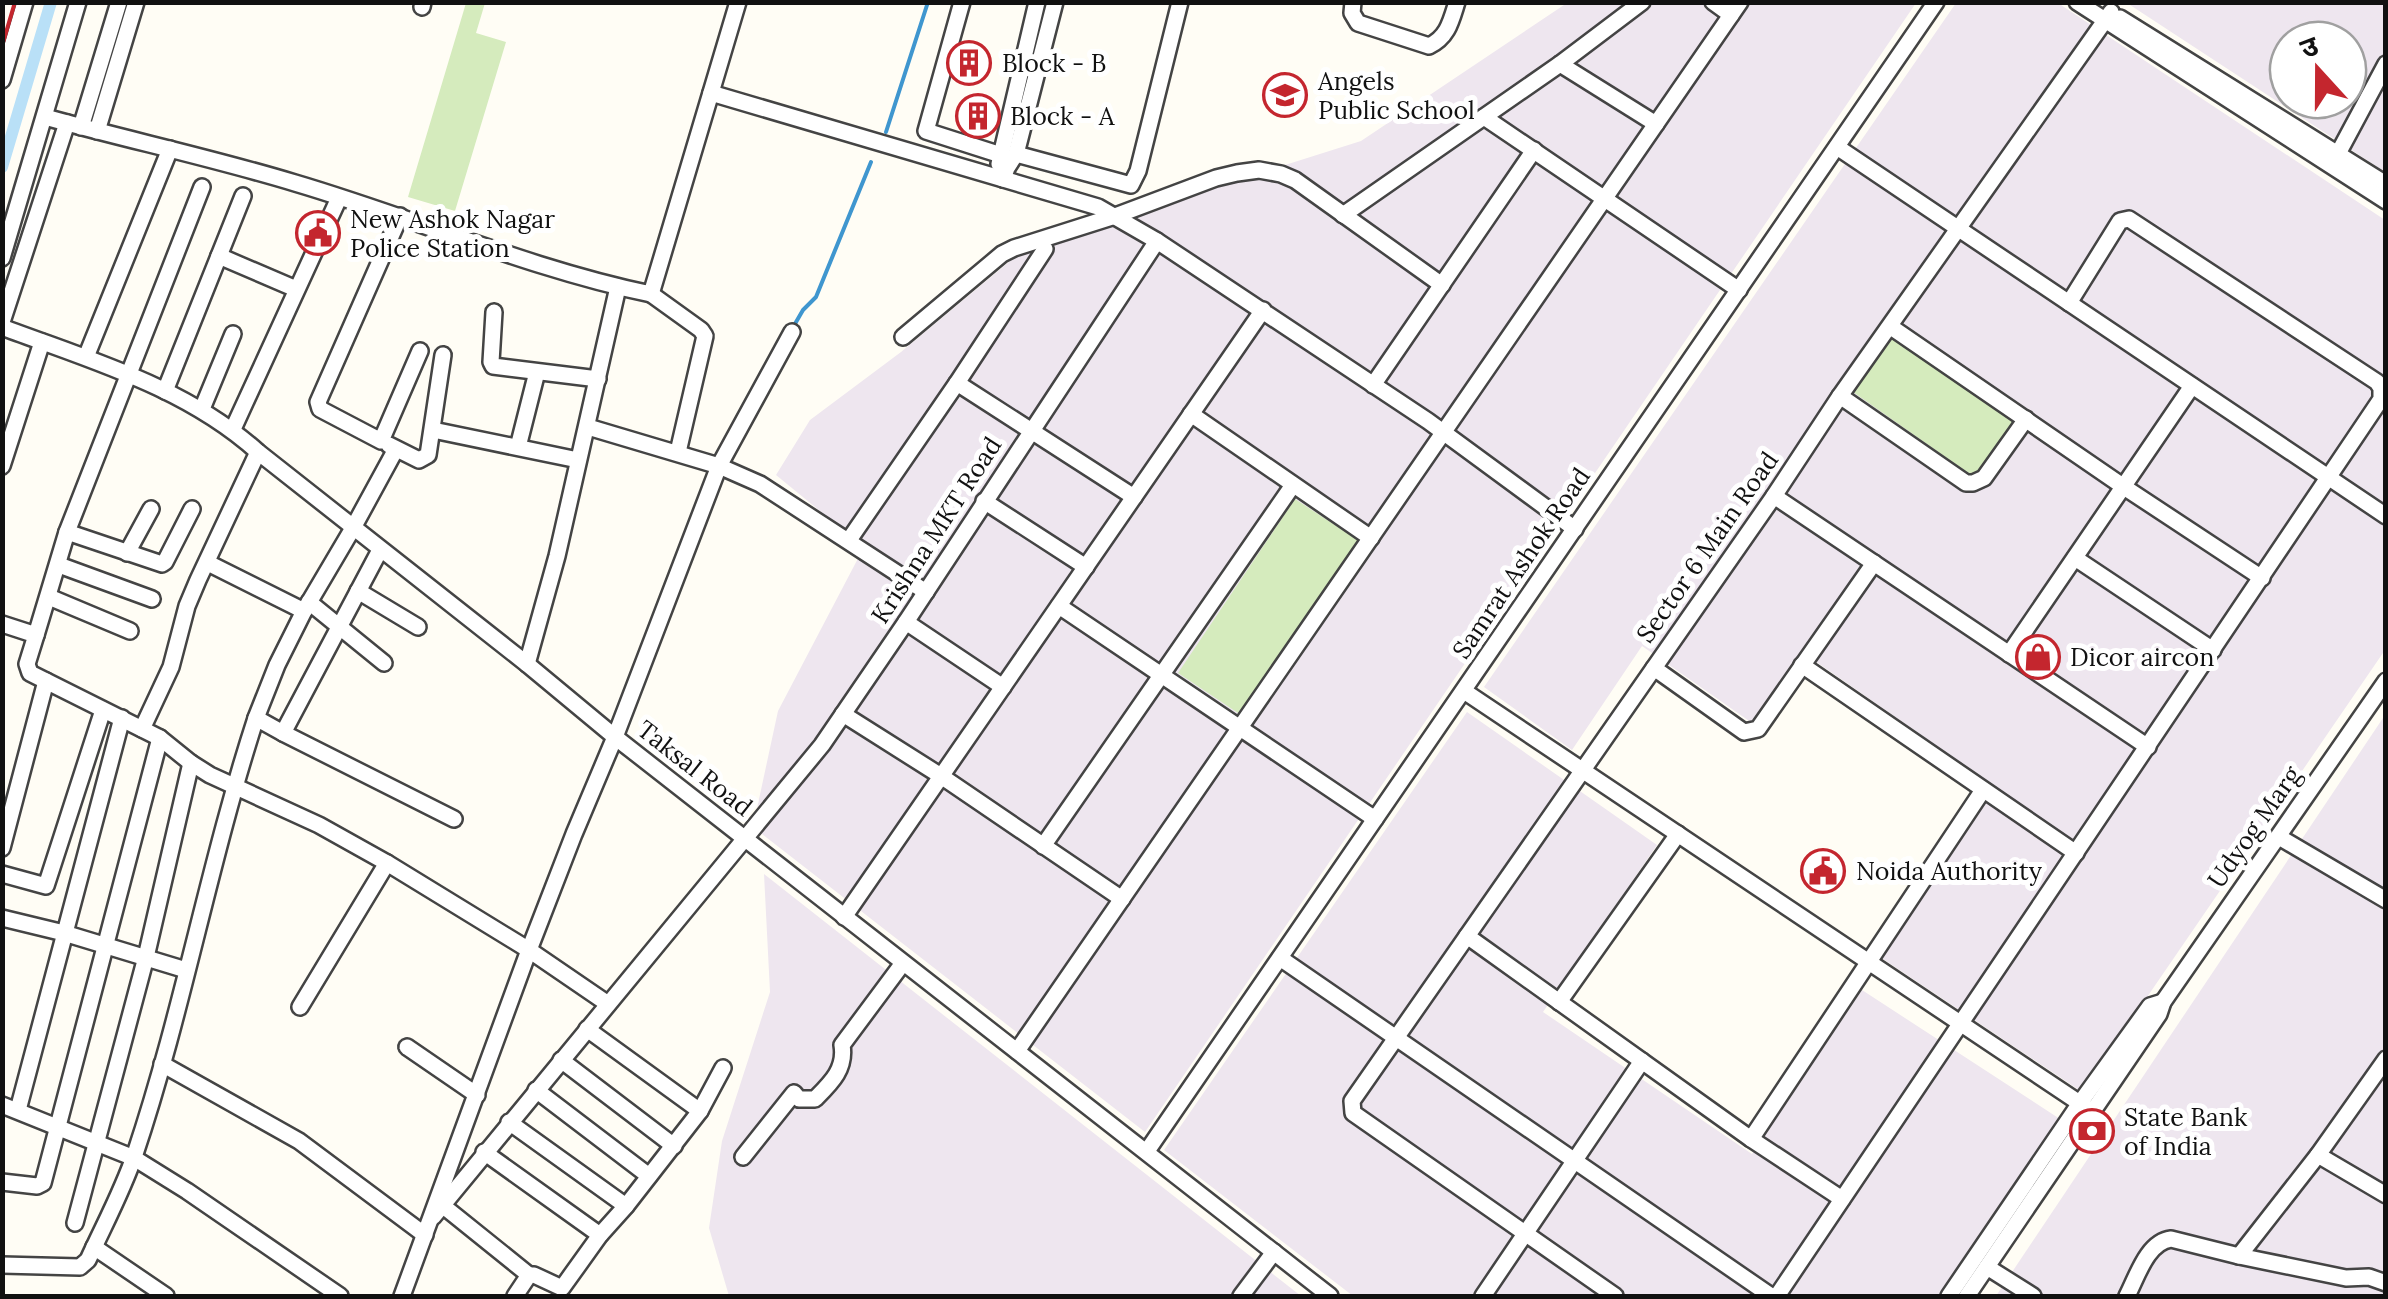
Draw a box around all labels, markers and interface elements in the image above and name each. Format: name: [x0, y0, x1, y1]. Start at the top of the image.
north arrow: [2268, 20, 2368, 120]
text: उ: [2295, 27, 2324, 66]
building icon: Block - B: [946, 40, 992, 86]
place label: Block - B: [1002, 47, 1106, 79]
place label: Angels Public School: [1317, 65, 1475, 126]
school or university icon: Angels Public School: [1262, 72, 1308, 118]
building icon: Block - A: [955, 93, 1001, 139]
place label: Block - A: [1010, 100, 1115, 132]
place label: New Ashok Nagar Police Station: [350, 203, 555, 264]
public building icon: New Ashok Nagar Police Station: [295, 210, 341, 256]
street label: Krishna MKT Road: [864, 431, 1008, 629]
street label: Sector 6 Main Road: [1629, 445, 1785, 649]
street label: Samrat Ashok Road: [1445, 461, 1597, 665]
shop icon: Dicor aircon: [2015, 634, 2061, 680]
place label: Dicor aircon: [2070, 641, 2214, 673]
street label: Taksal Road: [631, 713, 759, 823]
street label: Udyog Marg: [2200, 759, 2308, 894]
public building icon: Noida Authority: [1800, 848, 1846, 894]
place label: Noida Authority: [1856, 855, 2043, 887]
place label: State Bank of India: [2124, 1101, 2248, 1162]
bank icon: State Bank of India: [2069, 1108, 2115, 1154]

